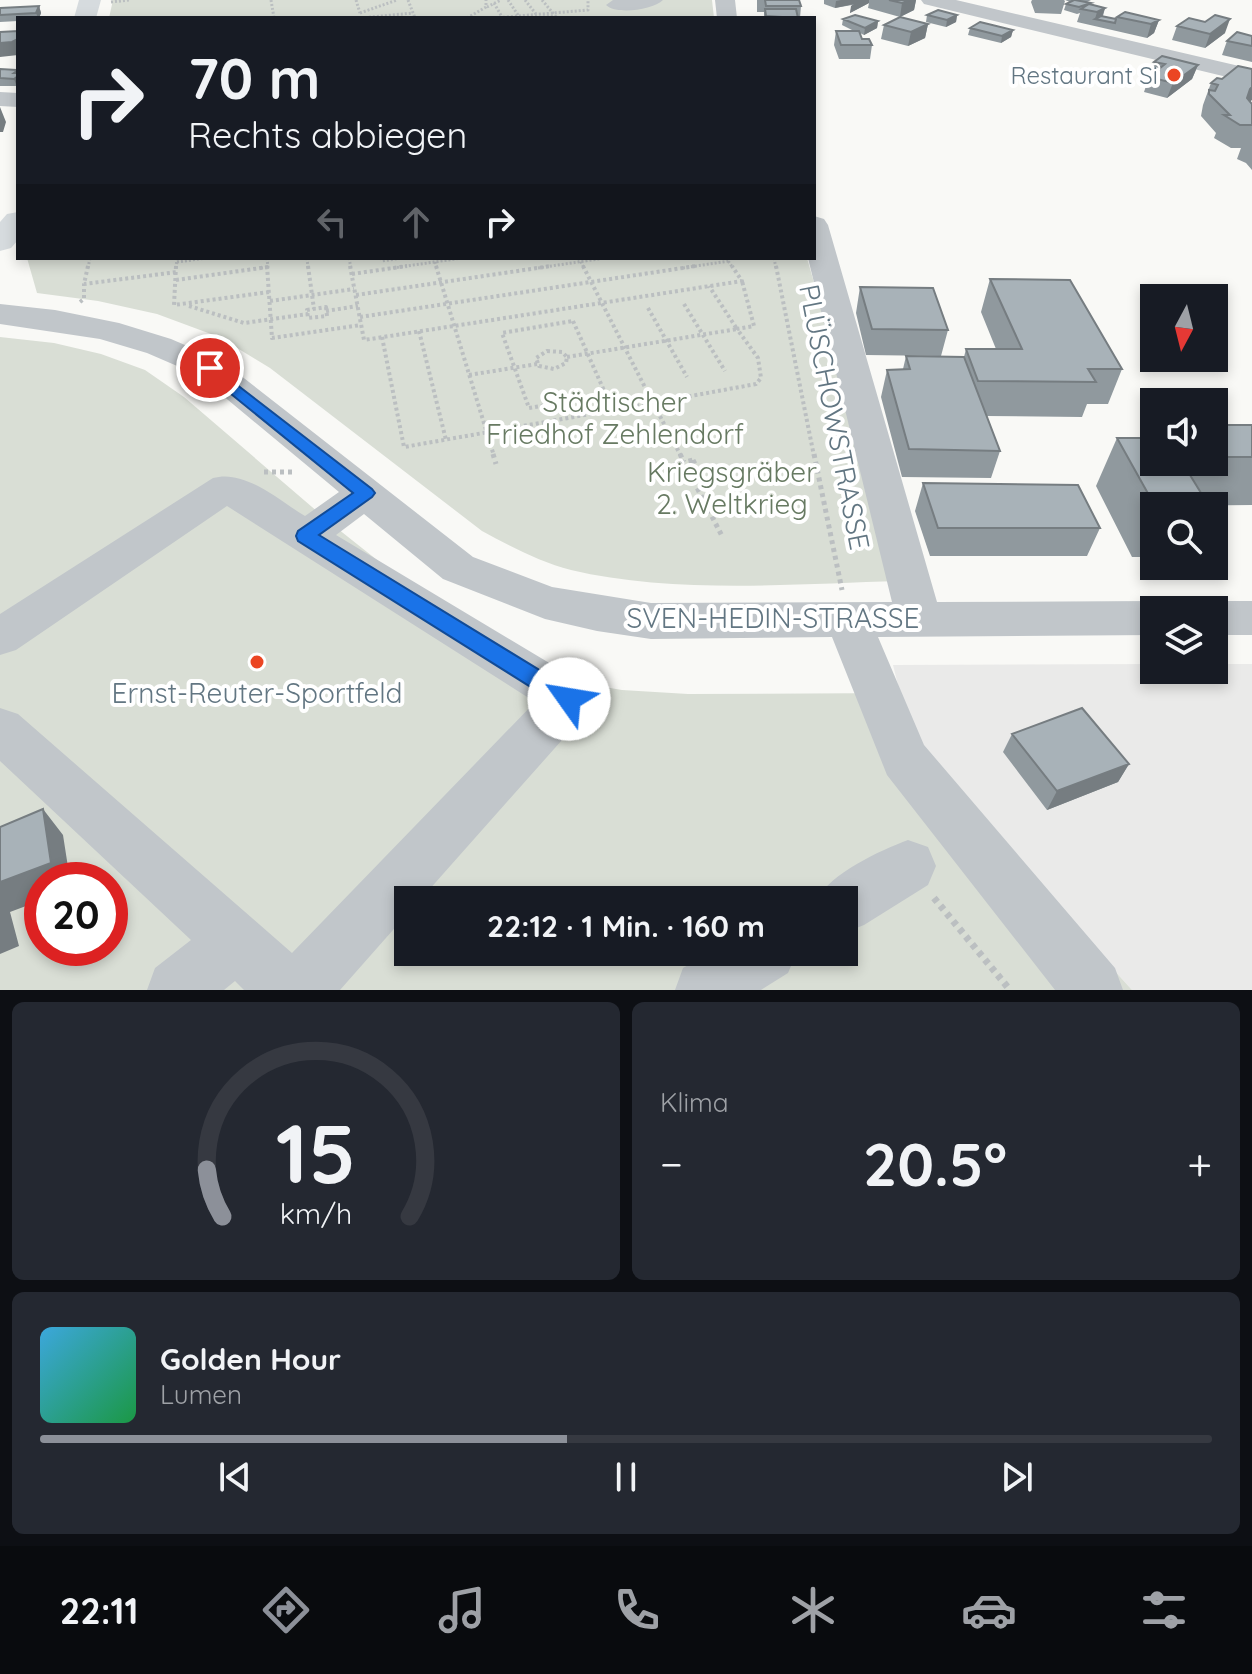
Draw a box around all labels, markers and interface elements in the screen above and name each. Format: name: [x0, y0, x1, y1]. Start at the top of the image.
text: 70 m: [188, 43, 320, 113]
icon: right: [56, 48, 160, 152]
place label: Restaurant Si: [1010, 60, 1158, 90]
marker: Restaurant Si: [1165, 66, 1183, 84]
text: Rechts abbiegen: [188, 112, 467, 157]
icon: left: [310, 200, 354, 244]
icon: ahead: [394, 200, 438, 244]
icon: right: [478, 200, 522, 244]
street label: PLÜSCHOWSTRASSE: [792, 281, 878, 553]
north arrow: [1140, 284, 1228, 372]
map controls: [1140, 284, 1228, 684]
pin: [176, 334, 244, 402]
icon: arrive: [188, 346, 232, 390]
park label: Städtischer Friedhof Zehlendorf: [486, 384, 744, 451]
button: sound: [1140, 388, 1228, 476]
park label: Kriegsgräber 2. Weltkrieg: [647, 454, 817, 521]
button: search: [1140, 492, 1228, 580]
button: layers: [1140, 596, 1228, 684]
street label: SVEN-HEDIN-STRASSE: [627, 600, 919, 635]
marker: Ernst-Reuter-Sportfeld: [248, 653, 266, 671]
position arrow: [527, 657, 611, 741]
place label: Ernst-Reuter-Sportfeld: [112, 675, 402, 710]
speed limit sign: 20: [24, 862, 128, 966]
text: 22:12 · 1 Min. · 160 m: [487, 907, 765, 945]
text: Klima: [660, 1086, 729, 1119]
text: 15: [276, 1100, 356, 1204]
text: 20.5°: [863, 1126, 1007, 1201]
text: −: [660, 1136, 683, 1191]
text: +: [1187, 1136, 1212, 1191]
text: km/h: [280, 1195, 352, 1231]
text: Golden Hour: [160, 1340, 341, 1378]
text: Lumen: [160, 1378, 242, 1411]
icon: previous: [213, 1455, 257, 1499]
icon: pause: [604, 1455, 648, 1499]
icon: next: [995, 1455, 1039, 1499]
icon: directions: [258, 1582, 314, 1638]
icon: music: [434, 1582, 490, 1638]
icon: phone: [609, 1582, 665, 1638]
icon: climate: [785, 1582, 841, 1638]
icon: car: [961, 1582, 1017, 1638]
icon: filters: [1136, 1582, 1192, 1638]
text: 22:11: [60, 1588, 139, 1633]

